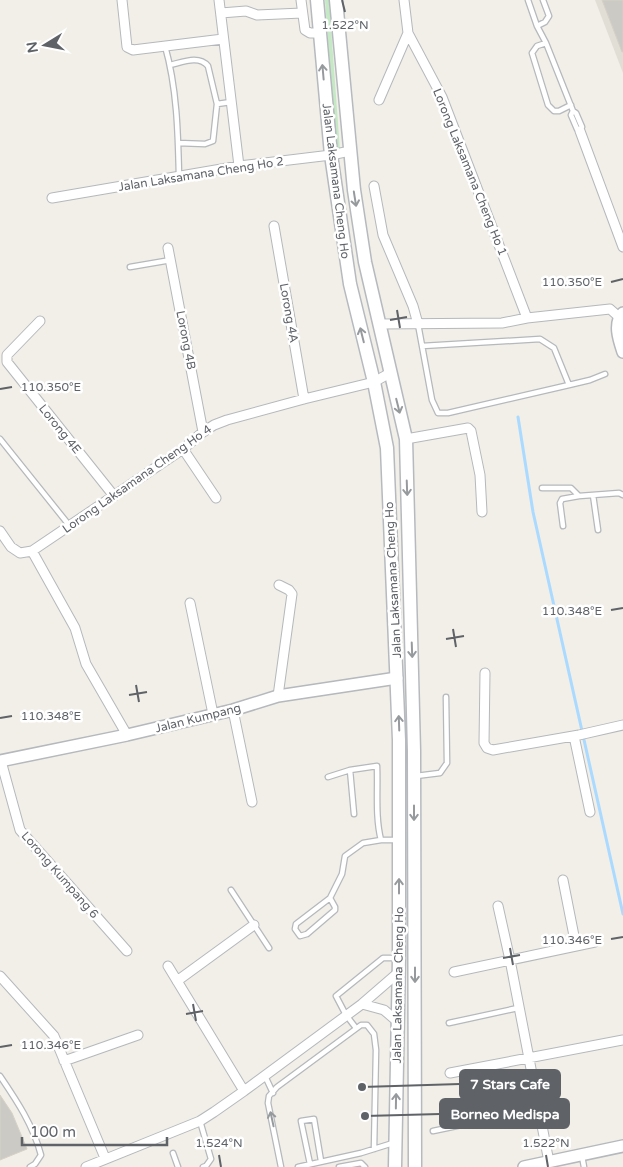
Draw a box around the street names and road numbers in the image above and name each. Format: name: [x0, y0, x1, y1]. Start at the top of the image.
street label: Lorong Laksamana Cheng Ho 1: [430, 86, 510, 258]
street label: Jalan Laksamana Cheng Ho: [320, 102, 352, 260]
street label: Jalan Laksamana Cheng Ho 2: [117, 154, 285, 194]
street label: Lorong 4A: [277, 282, 301, 344]
street label: Lorong 4B: [173, 309, 199, 371]
street label: Lorong 4E: [36, 402, 84, 457]
street label: Lorong Laksamana Cheng Ho 4: [60, 422, 215, 536]
street label: Jalan Laksamana Cheng Ho: [382, 501, 404, 659]
street label: Jalan Kumpang: [154, 701, 242, 735]
street label: Lorong Kumpang 6: [19, 829, 101, 921]
street label: Jalan Laksamana Cheng Ho: [390, 907, 406, 1063]

